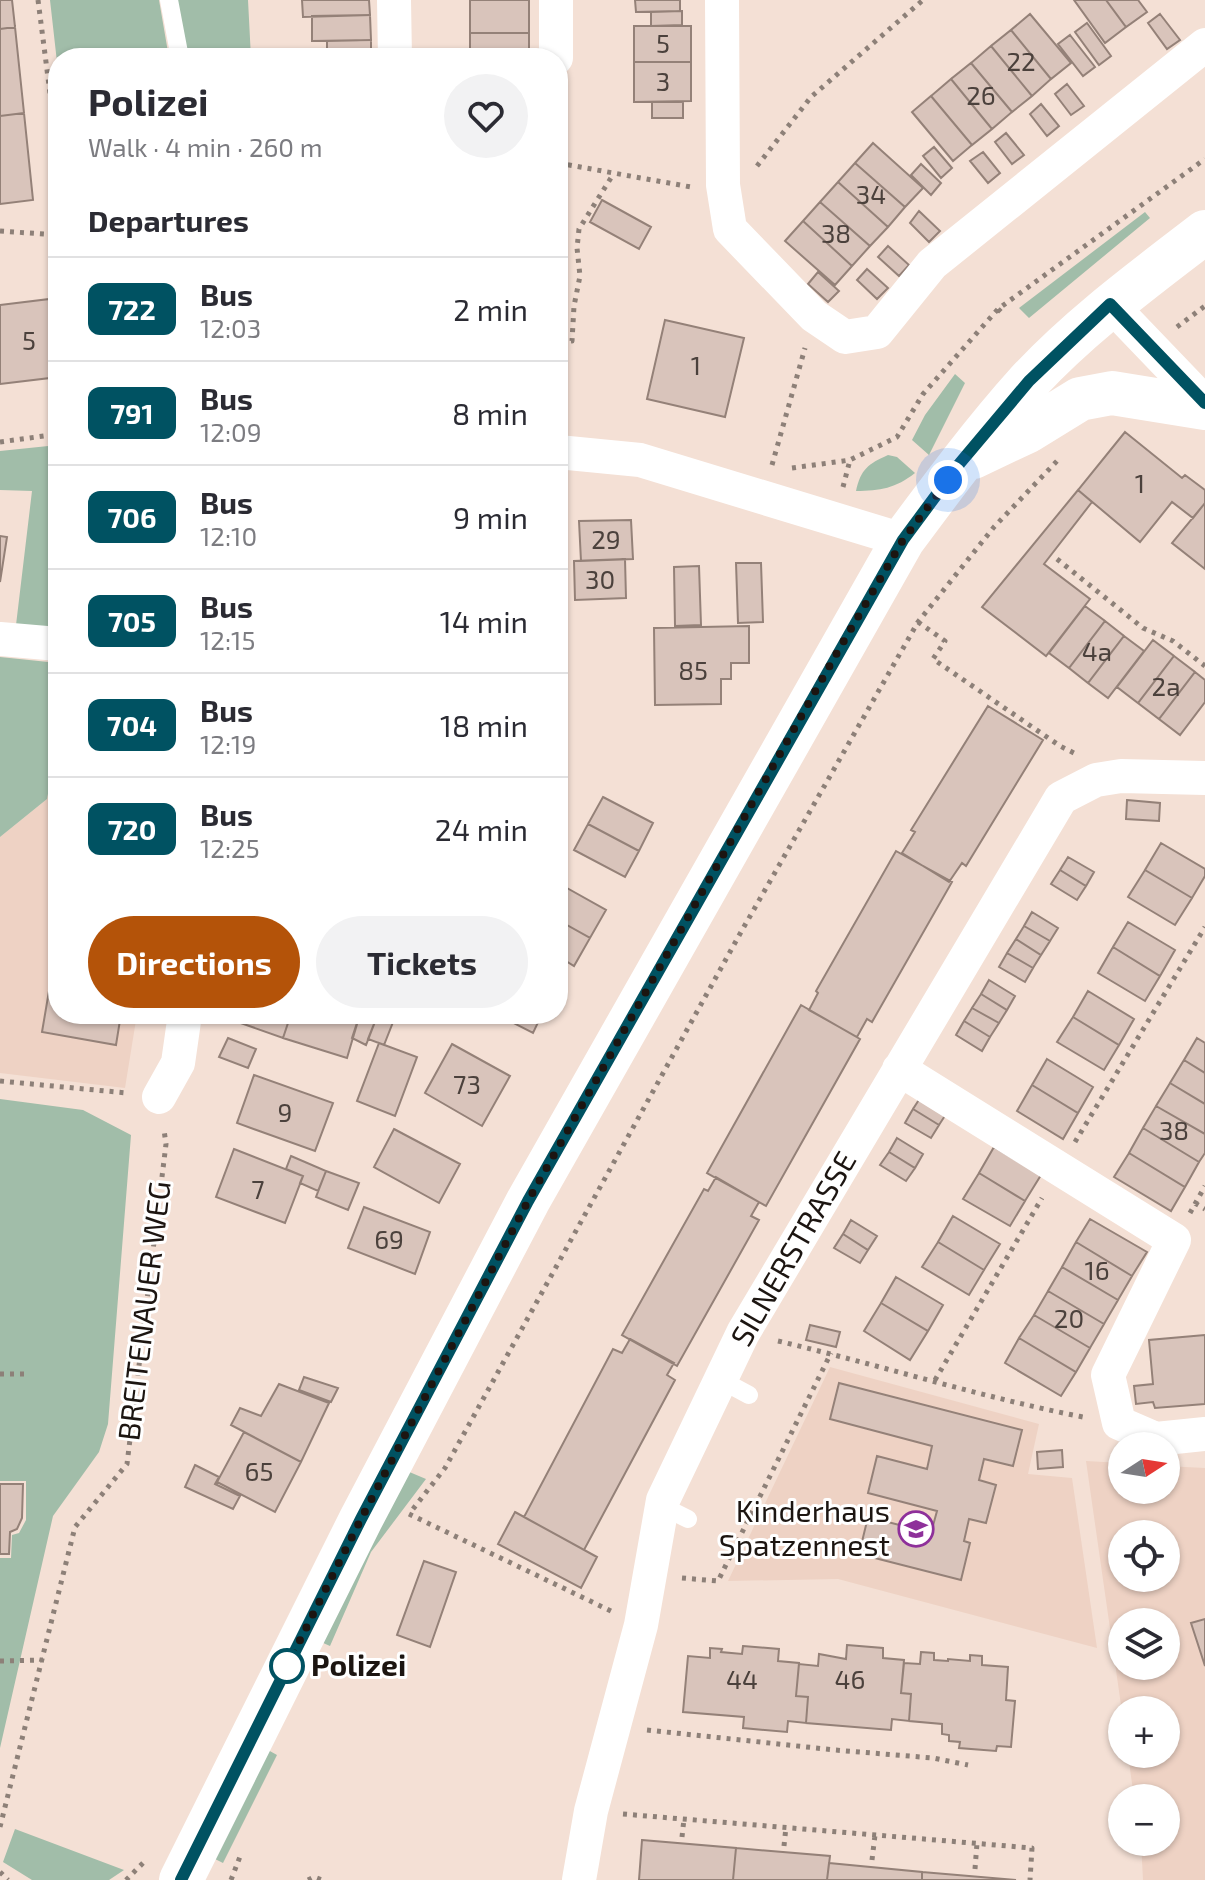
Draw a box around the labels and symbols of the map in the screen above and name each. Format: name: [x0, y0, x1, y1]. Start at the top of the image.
house number: 5: [656, 27, 670, 58]
house number: 22: [1006, 45, 1036, 76]
house number: 3: [656, 65, 670, 96]
house number: 26: [966, 79, 996, 110]
house number: 34: [856, 178, 886, 209]
house number: 38: [821, 217, 851, 248]
house number: 5: [22, 324, 36, 355]
house number: 1: [691, 349, 701, 380]
your location: [928, 460, 968, 500]
house number: 1: [1135, 467, 1145, 498]
house number: 29: [591, 523, 621, 554]
house number: 30: [585, 563, 615, 594]
house number: 4a: [1082, 635, 1112, 666]
house number: 85: [678, 654, 708, 685]
house number: 2a: [1152, 670, 1180, 701]
house number: 73: [453, 1068, 481, 1099]
house number: 9: [278, 1096, 292, 1127]
house number: 38: [1159, 1114, 1189, 1145]
street label: SILNERSTRASSE: [722, 1144, 862, 1352]
house number: 7: [251, 1173, 265, 1204]
street label: BREITENAUER WEG: [109, 1179, 177, 1443]
house number: 69: [374, 1223, 404, 1254]
house number: 16: [1084, 1254, 1110, 1285]
house number: 20: [1054, 1302, 1084, 1333]
north arrow: [1108, 1432, 1180, 1504]
house number: 65: [245, 1455, 273, 1486]
place label: Kinderhaus Spatzennest: [719, 1492, 890, 1562]
school or university icon: Kinderhaus Spatzennest: [897, 1510, 935, 1548]
place label: Polizei: [311, 1646, 406, 1682]
marker: Polizei: [270, 1649, 304, 1683]
house number: 44: [726, 1663, 758, 1694]
house number: 46: [835, 1663, 865, 1694]

